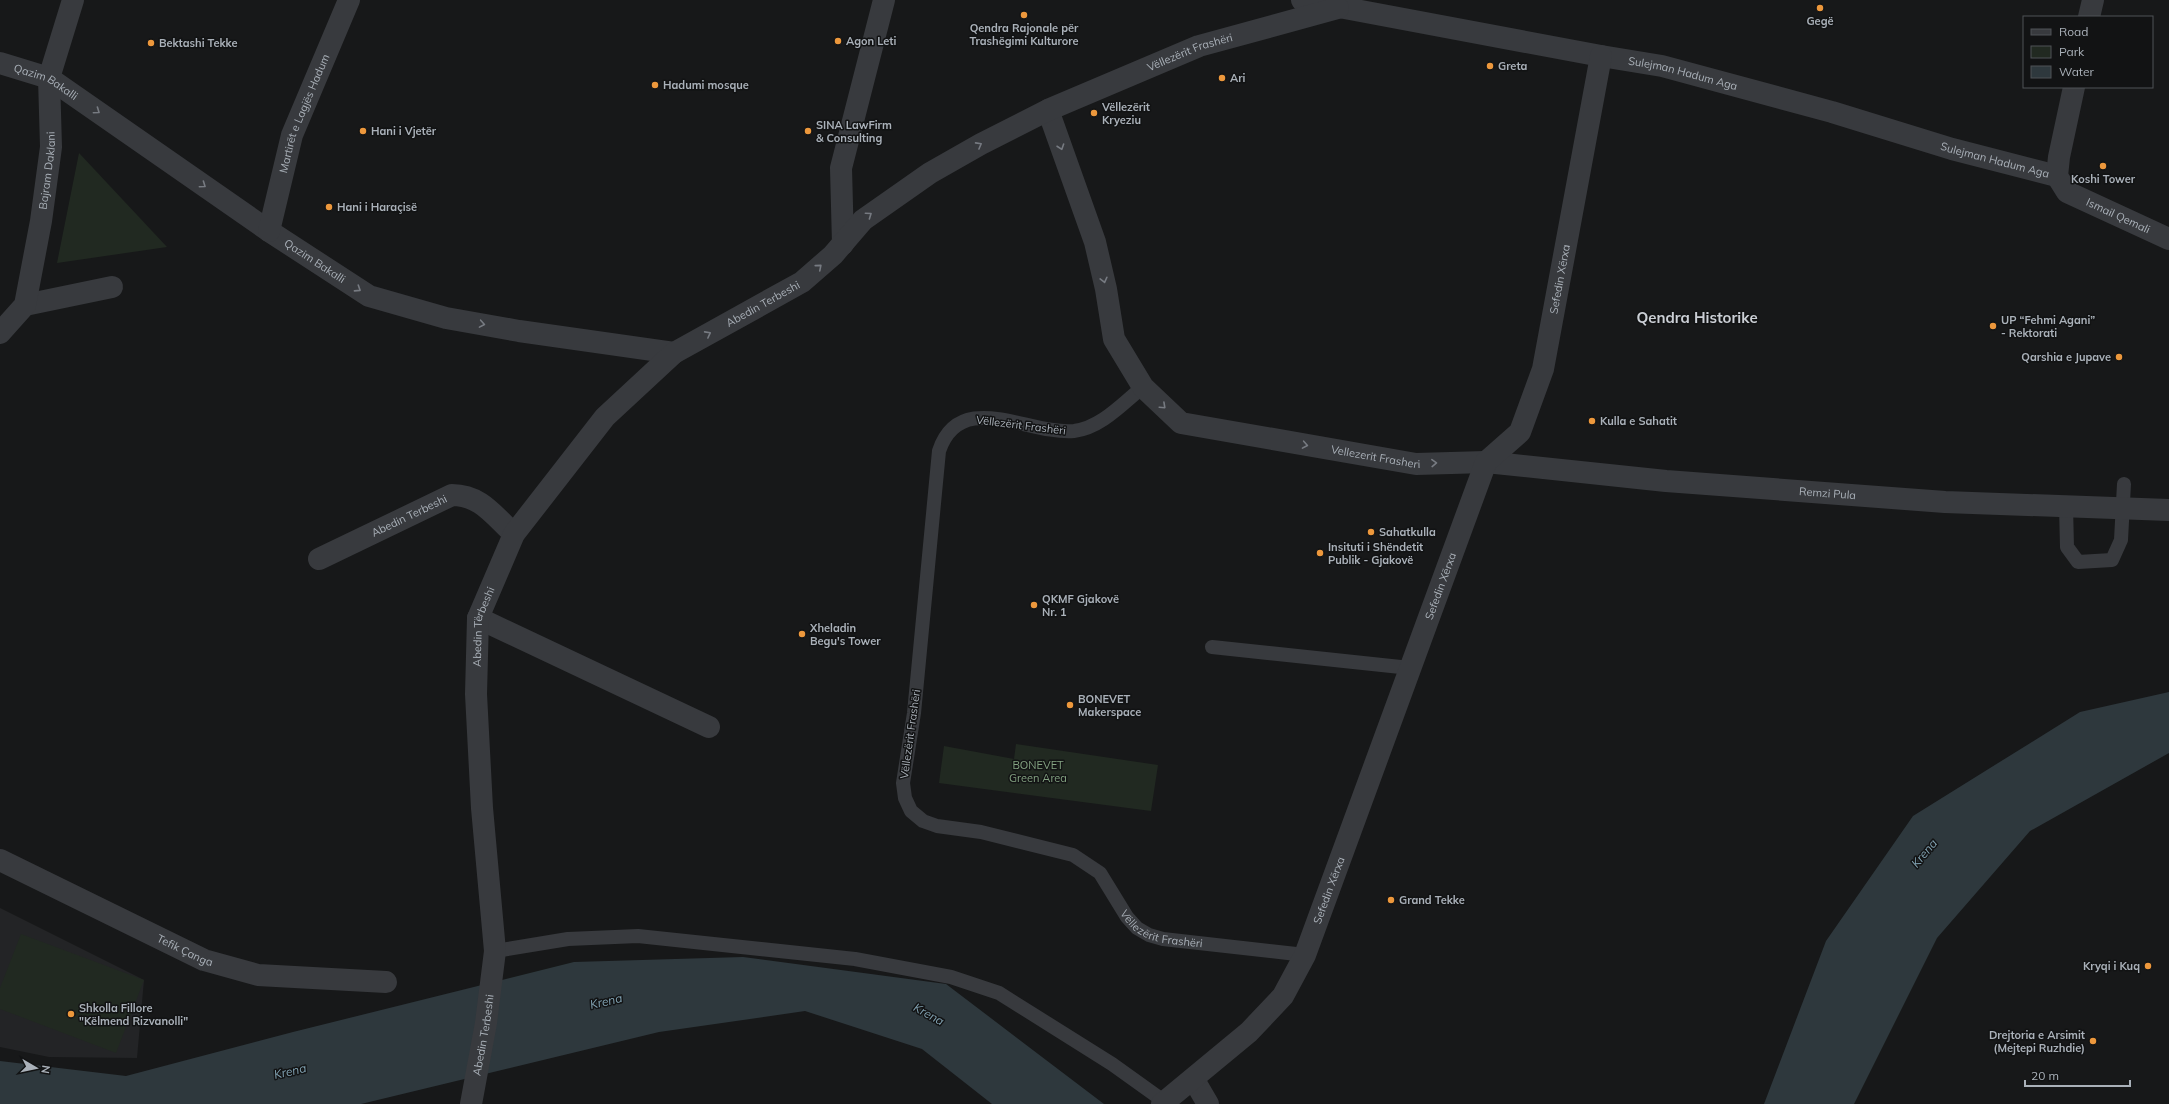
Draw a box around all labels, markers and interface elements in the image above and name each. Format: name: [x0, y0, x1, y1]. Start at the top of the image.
marker: Gegë: [1815, 3, 1825, 13]
marker: Qendra Rajonale për Trashëgimi Kulturore: [1019, 10, 1029, 20]
place label: Gegë: [1806, 14, 1834, 28]
legend: [2023, 16, 2153, 88]
place label: Qendra Rajonale për Trashëgimi Kulturore: [969, 21, 1079, 48]
text: Road: [2059, 24, 2088, 39]
street label: Vëllezërit Frashëri: [1145, 30, 1234, 74]
place label: Agon Leti: [846, 34, 896, 48]
place label: Bektashi Tekke: [159, 36, 238, 50]
marker: Agon Leti: [833, 36, 843, 46]
marker: Bektashi Tekke: [146, 38, 156, 48]
text: Park: [2059, 44, 2085, 59]
street label: Martirët e Lagjës Hadum: [276, 52, 332, 174]
street label: Sulejman Hadum Aga: [1627, 54, 1739, 93]
place label: Greta: [1498, 59, 1528, 73]
street label: Qazim Bakalli: [12, 61, 81, 103]
marker: Greta: [1485, 61, 1495, 71]
text: Water: [2059, 64, 2095, 79]
place label: Ari: [1230, 71, 1246, 85]
marker: Ari: [1217, 73, 1227, 83]
place label: Hadumi mosque: [663, 78, 749, 92]
marker: Hadumi mosque: [650, 80, 660, 90]
place label: Vëllezërit Kryeziu: [1101, 100, 1150, 127]
one-way arrow: [92, 106, 99, 113]
marker: Vëllezërit Kryeziu: [1089, 108, 1099, 118]
place label: SINA LawFirm & Consulting: [816, 118, 892, 145]
place label: Hani i Vjetër: [371, 124, 437, 138]
marker: Hani i Vjetër: [358, 126, 368, 136]
marker: SINA LawFirm & Consulting: [803, 126, 813, 136]
street label: Bajram Daklani: [36, 131, 58, 210]
street label: Sulejman Hadum Aga: [1939, 139, 2051, 181]
one-way arrow: [975, 143, 982, 150]
one-way arrow: [1056, 143, 1064, 150]
marker: Koshi Tower: [2098, 161, 2108, 171]
place label: Koshi Tower: [2071, 172, 2136, 186]
one-way arrow: [199, 180, 206, 188]
street label: Ismail Qemali: [2084, 195, 2152, 236]
place label: Hani i Haraçisë: [337, 200, 417, 214]
marker: Hani i Haraçisë: [324, 202, 334, 212]
one-way arrow: [865, 213, 872, 220]
street label: Qazim Bakalli: [282, 236, 348, 286]
street label: Sefedin Xërxa: [1546, 243, 1573, 315]
one-way arrow: [814, 265, 822, 272]
one-way arrow: [1099, 276, 1108, 283]
street label: Abedin Terbeshi: [723, 278, 802, 330]
one-way arrow: [353, 284, 360, 291]
district label: Qendra Historike: [1636, 308, 1758, 327]
place label: UP “Fehmi Agani” - Rektorati: [2001, 313, 2095, 340]
one-way arrow: [479, 320, 485, 328]
marker: UP “Fehmi Agani” - Rektorati: [1988, 321, 1998, 331]
one-way arrow: [704, 332, 711, 339]
place label: Qarshia e Jupave: [2021, 350, 2111, 364]
marker: Qarshia e Jupave: [2114, 352, 2124, 362]
one-way arrow: [1158, 401, 1166, 409]
street label: Vëllezërit Frashëri: [975, 413, 1067, 437]
place label: Kulla e Sahatit: [1600, 414, 1677, 428]
marker: Kulla e Sahatit: [1587, 416, 1597, 426]
one-way arrow: [1302, 440, 1309, 449]
street label: Vellezerit Frasheri: [1330, 442, 1420, 471]
one-way arrow: [1431, 459, 1437, 467]
street label: Remzi Pula: [1799, 484, 1856, 502]
street label: Abedin Terbeshi: [369, 492, 449, 540]
place label: Sahatkulla: [1379, 525, 1436, 539]
marker: Sahatkulla: [1366, 527, 1376, 537]
place label: Insituti i Shëndetit Publik - Gjakovë: [1328, 540, 1423, 567]
marker: Insituti i Shëndetit Publik - Gjakovë: [1315, 548, 1325, 558]
street label: Sefedin Xërxa: [1422, 551, 1459, 622]
street label: Abedin Tërbeshi: [470, 585, 498, 667]
place label: QKMF Gjakovë Nr. 1: [1042, 592, 1119, 619]
marker: QKMF Gjakovë Nr. 1: [1029, 600, 1039, 610]
place label: Xheladin Begu's Tower: [809, 621, 881, 648]
marker: Xheladin Begu's Tower: [797, 629, 807, 639]
street label: Vëllezërit Frashëri: [897, 688, 923, 780]
place label: BONEVET Makerspace: [1078, 692, 1141, 719]
marker: BONEVET Makerspace: [1065, 700, 1075, 710]
park label: BONEVET Green Area: [1009, 758, 1067, 785]
water label: Krena: [1908, 836, 1940, 870]
street label: Sefedin Xërxa: [1310, 855, 1348, 926]
place label: Grand Tekke: [1399, 893, 1465, 907]
marker: Grand Tekke: [1386, 895, 1396, 905]
street label: Vëllezërit Frashëri: [1117, 907, 1203, 950]
street label: Tefik Çanga: [155, 931, 215, 969]
place label: Kryqi i Kuq: [2083, 959, 2140, 973]
marker: Kryqi i Kuq: [2143, 961, 2153, 971]
water label: Krena: [588, 990, 624, 1012]
street label: Abedin Terbeshi: [469, 994, 497, 1077]
water label: Krena: [911, 1000, 947, 1028]
place label: Shkolla Fillore "Këlmend Rizvanolli": [79, 1001, 188, 1028]
marker: Shkolla Fillore "Këlmend Rizvanolli": [66, 1009, 76, 1019]
place label: Drejtoria e Arsimit (Mejtepi Ruzhdie): [1989, 1028, 2085, 1055]
marker: Drejtoria e Arsimit (Mejtepi Ruzhdie): [2088, 1036, 2098, 1046]
north arrow: [16, 1048, 56, 1088]
water label: Krena: [272, 1060, 308, 1082]
scale bar: [2025, 1062, 2130, 1088]
text: N: [38, 1064, 53, 1075]
text: 20 m: [2031, 1068, 2059, 1083]

